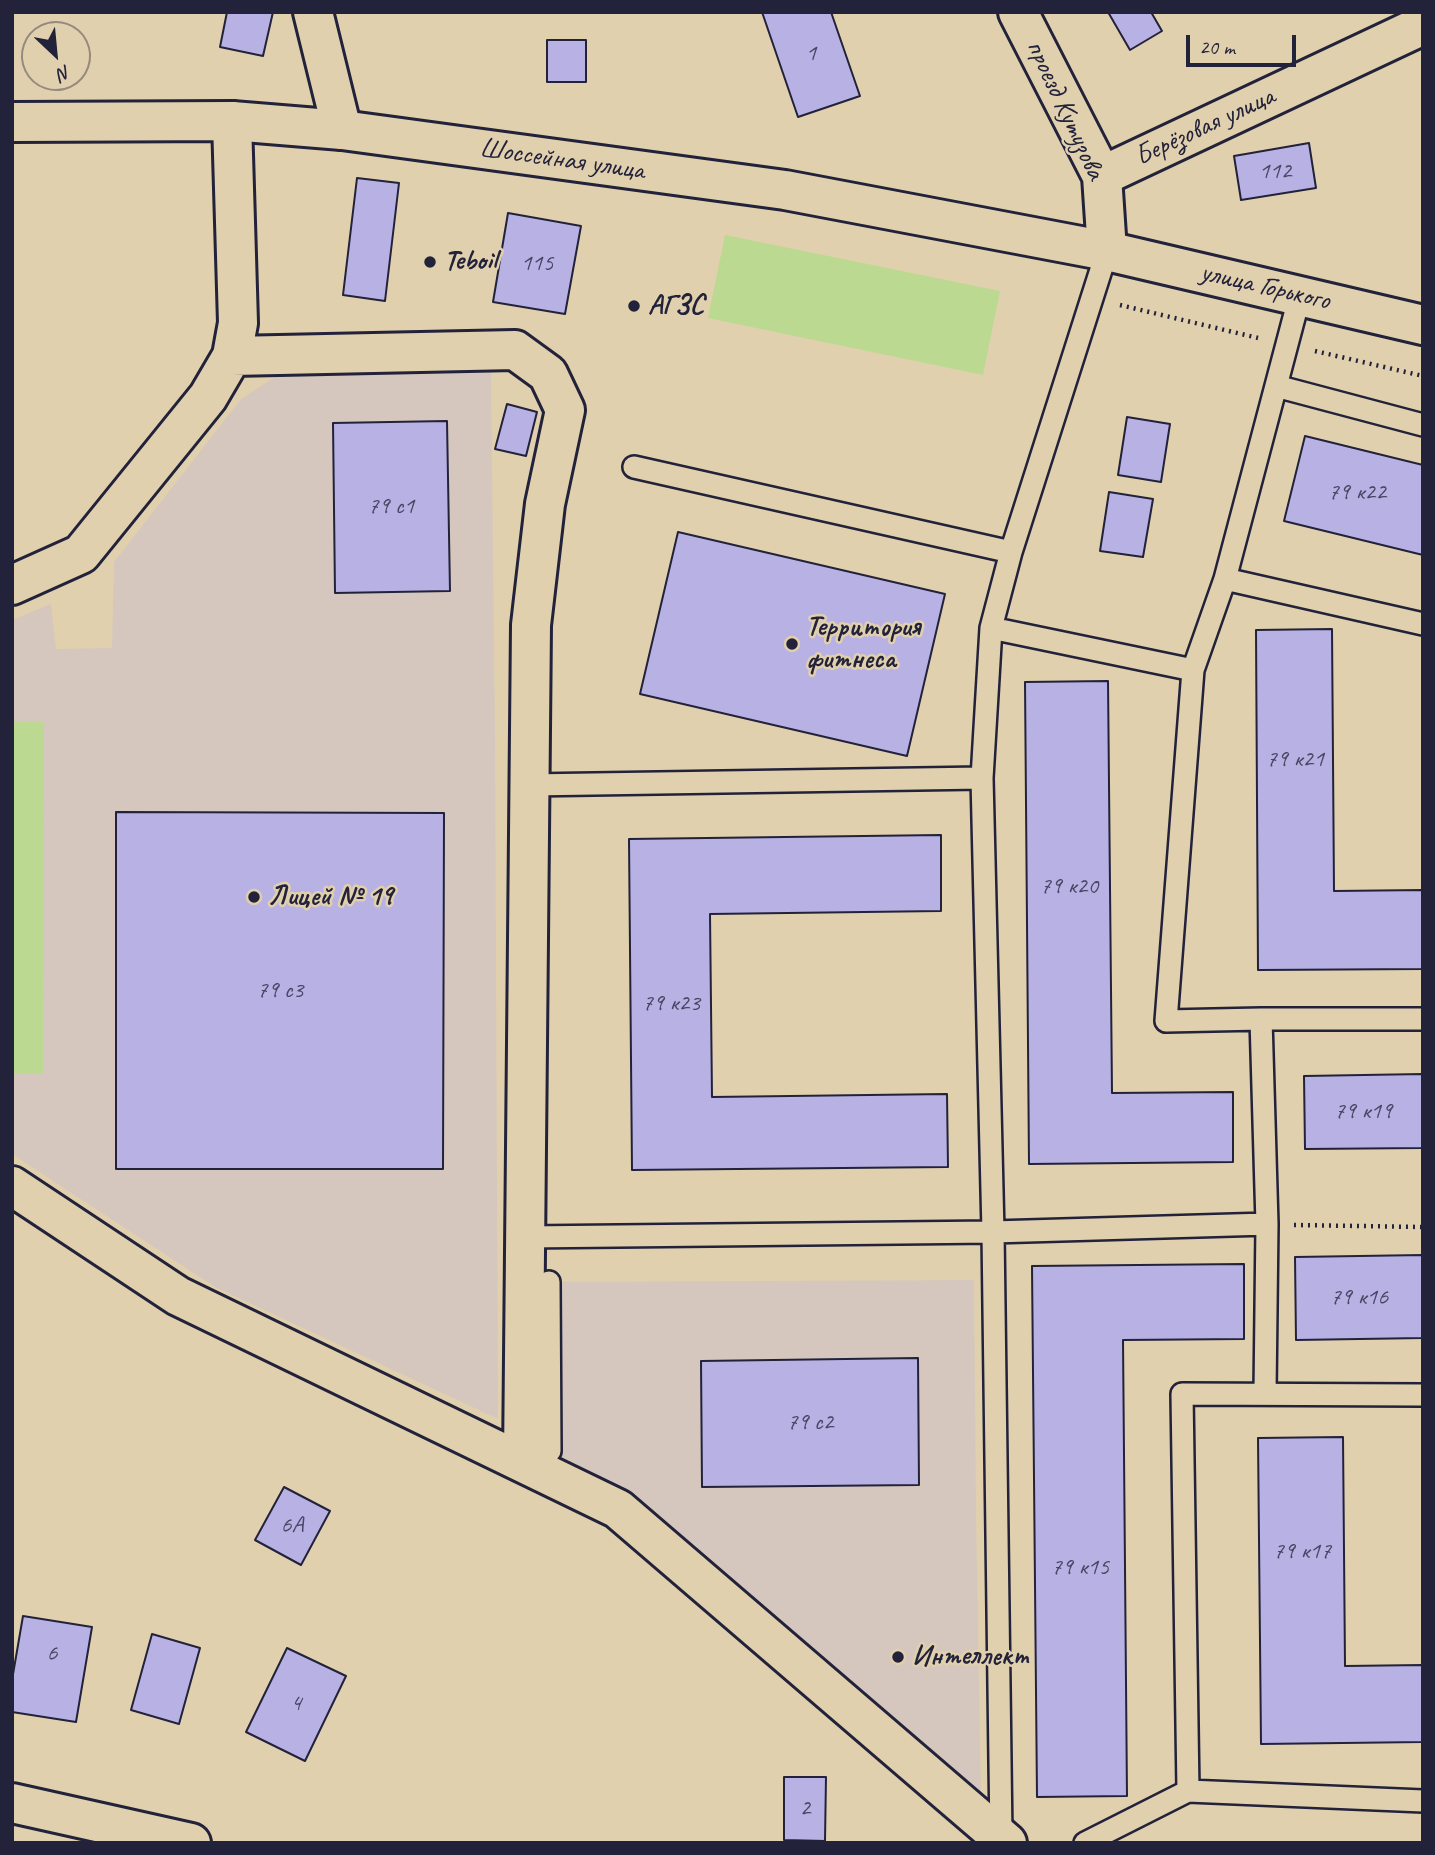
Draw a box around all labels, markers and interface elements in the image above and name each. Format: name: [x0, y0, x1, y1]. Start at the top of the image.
north arrow: [21, 21, 91, 91]
scale bar: [1190, 21, 1300, 65]
text: 20 m: [1199, 34, 1235, 60]
street label: проезд Кутузова: [1018, 35, 1112, 185]
house number: 1: [806, 40, 816, 68]
text: N: [54, 60, 75, 86]
street label: Берёзовая улица: [1130, 80, 1280, 174]
street label: Шоссейная улица: [477, 132, 647, 188]
house number: 112: [1259, 158, 1291, 186]
place label: Teboil: [444, 245, 497, 279]
house number: 115: [521, 250, 553, 278]
marker: Teboil: [422, 254, 438, 270]
street label: улица Горького: [1197, 256, 1333, 318]
place label: АГЗС: [648, 289, 704, 323]
marker: АГЗС: [626, 298, 642, 314]
house number: 79 к22: [1328, 479, 1386, 507]
house number: 79 с1: [368, 493, 414, 521]
place label: Территория фитнеса: [806, 611, 920, 677]
marker: Территория фитнеса: [784, 636, 800, 652]
house number: 79 к21: [1266, 746, 1324, 774]
house number: 79 к20: [1040, 873, 1098, 901]
place label: Лицей № 19: [268, 880, 393, 914]
marker: Лицей № 19: [246, 889, 262, 905]
house number: 79 с3: [257, 977, 303, 1005]
house number: 79 к23: [642, 990, 700, 1018]
house number: 79 к19: [1334, 1098, 1392, 1126]
house number: 79 к16: [1330, 1284, 1388, 1312]
house number: 79 с2: [787, 1409, 833, 1437]
house number: 6А: [281, 1512, 303, 1540]
house number: 79 к17: [1273, 1538, 1331, 1566]
house number: 79 к15: [1051, 1554, 1109, 1582]
house number: 6: [47, 1640, 57, 1668]
place label: Интеллект: [912, 1640, 1029, 1674]
marker: Интеллект: [890, 1649, 906, 1665]
house number: 4: [291, 1690, 301, 1718]
house number: 2: [800, 1795, 810, 1823]

